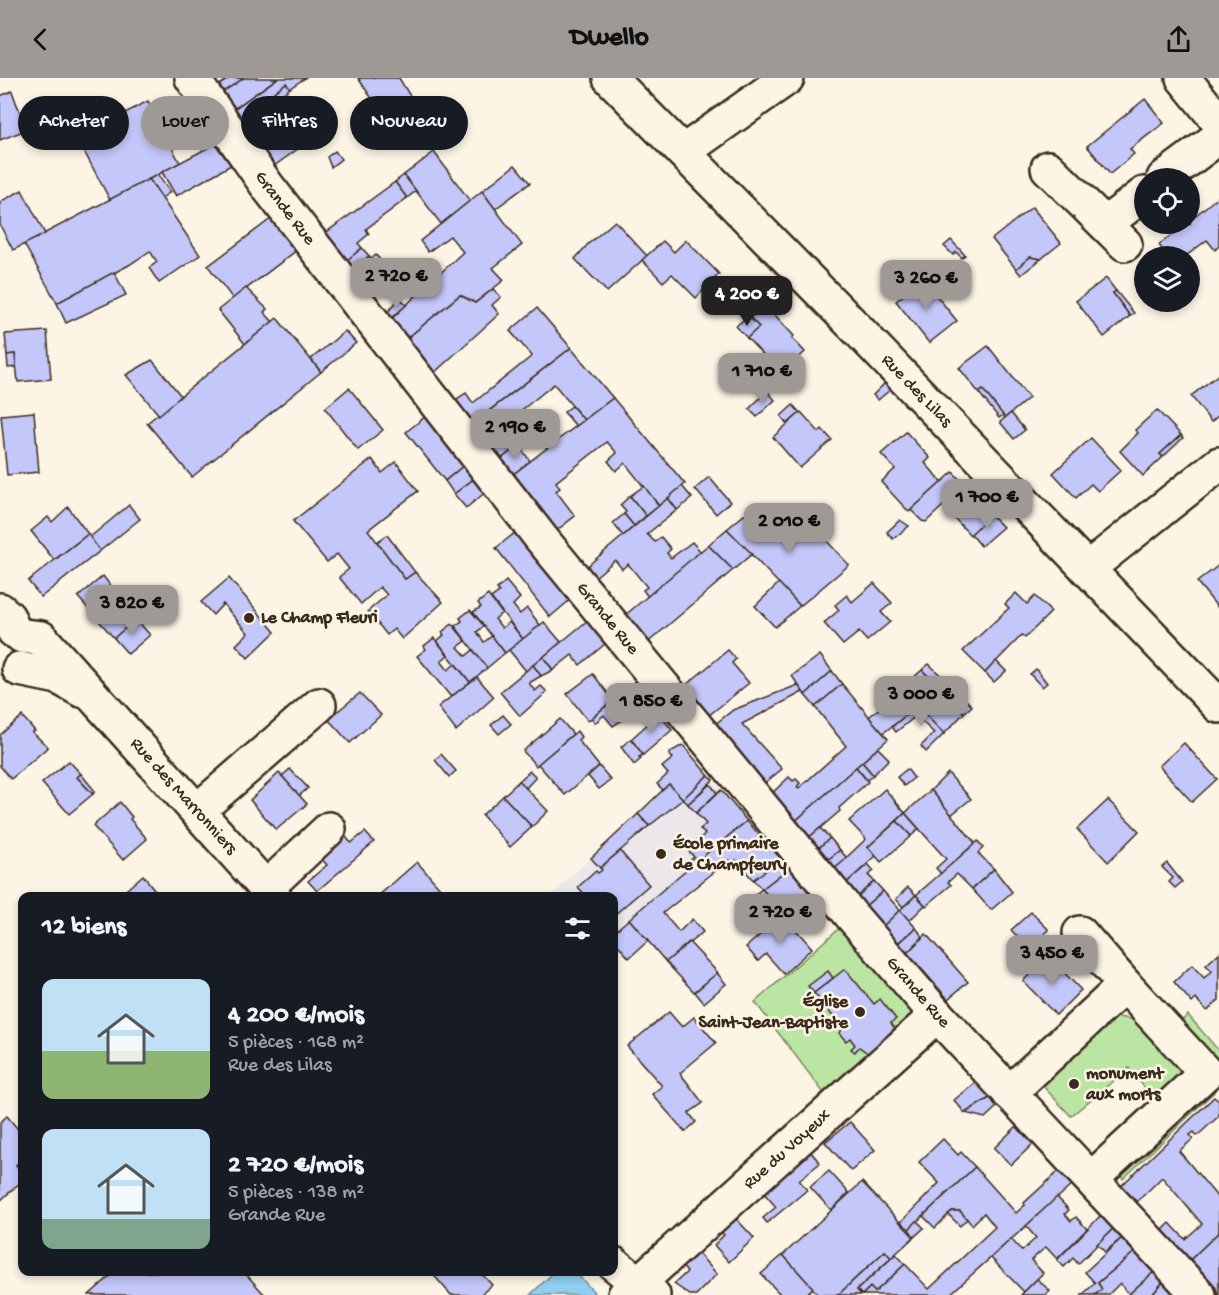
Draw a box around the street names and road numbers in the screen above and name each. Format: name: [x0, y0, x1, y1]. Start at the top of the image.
street label: Grande Rue: [250, 167, 320, 250]
street label: Rue des Lilas: [877, 350, 957, 433]
street label: Grande Rue: [571, 578, 644, 660]
street label: Rue des Marronniers: [125, 733, 242, 860]
street label: Grande Rue: [881, 953, 955, 1033]
street label: Rue du Voyeux: [739, 1104, 836, 1194]

